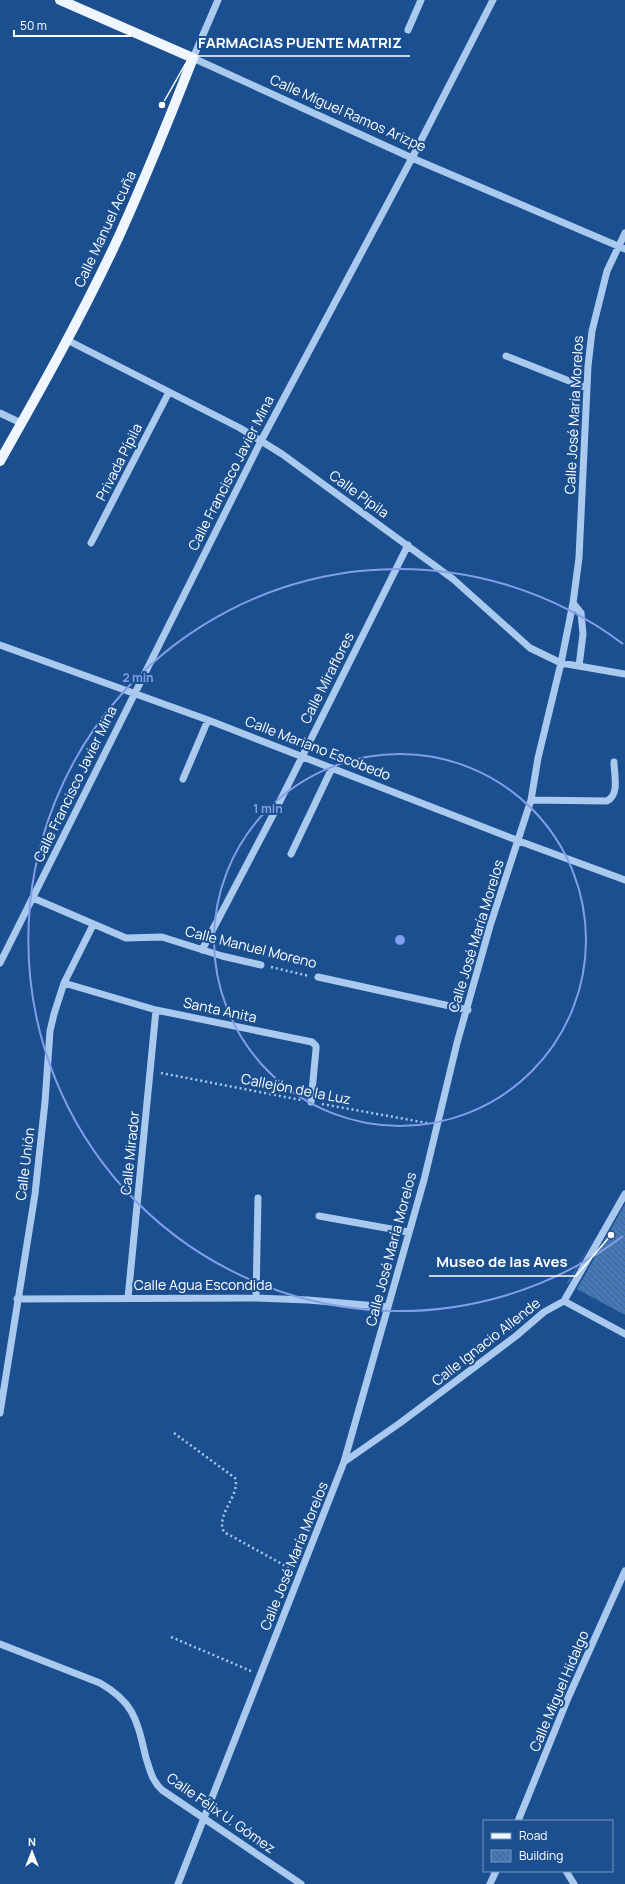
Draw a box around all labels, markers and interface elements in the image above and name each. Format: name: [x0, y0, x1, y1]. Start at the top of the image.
scale bar: [14, 12, 130, 38]
text: 50 m: [20, 17, 47, 34]
callout: FARMACIAS PUENTE MATRIZ: [190, 29, 410, 56]
text: FARMACIAS PUENTE MATRIZ: [198, 32, 402, 53]
street label: Calle Miguel Ramos Arizpe: [267, 69, 429, 156]
street label: Calle Manuel Acuña: [69, 167, 140, 290]
street label: Calle José María Morelos: [560, 335, 587, 495]
street label: Calle Francisco Javier Mina: [183, 392, 278, 553]
street label: Privada Pípila: [91, 420, 146, 504]
street label: Calle Pípila: [326, 465, 393, 522]
street label: Calle Miraflores: [295, 629, 358, 727]
text: 2 min: [122, 669, 154, 686]
street label: Calle Francisco Javier Mina: [28, 703, 121, 865]
street label: Calle Mariano Escobedo: [243, 711, 394, 784]
text: 1 min: [253, 800, 283, 817]
street label: Calle José María Morelos: [443, 857, 508, 1015]
street label: Calle Manuel Moreno: [183, 921, 319, 972]
centre of rings: [393, 933, 407, 947]
street label: Santa Anita: [182, 992, 259, 1027]
street label: Callejón de la Luz: [240, 1069, 353, 1108]
street label: Calle Mirador: [116, 1110, 143, 1196]
street label: Calle Unión: [11, 1126, 38, 1201]
street label: Calle José María Morelos: [361, 1170, 420, 1328]
callout: Museo de las Aves: [429, 1249, 576, 1276]
text: Museo de las Aves: [436, 1251, 568, 1272]
street label: Calle Agua Escondida: [134, 1275, 272, 1294]
street label: Calle Ignacio Allende: [427, 1293, 544, 1390]
street label: Calle José María Morelos: [255, 1479, 332, 1633]
street label: Calle Miguel Hidalgo: [524, 1627, 593, 1754]
street label: Calle Félix U. Gómez: [163, 1768, 279, 1857]
legend: [483, 1820, 613, 1872]
text: Road: [519, 1827, 547, 1844]
north arrow: [12, 1832, 52, 1872]
text: N: [28, 1834, 36, 1849]
text: Building: [519, 1847, 563, 1864]

